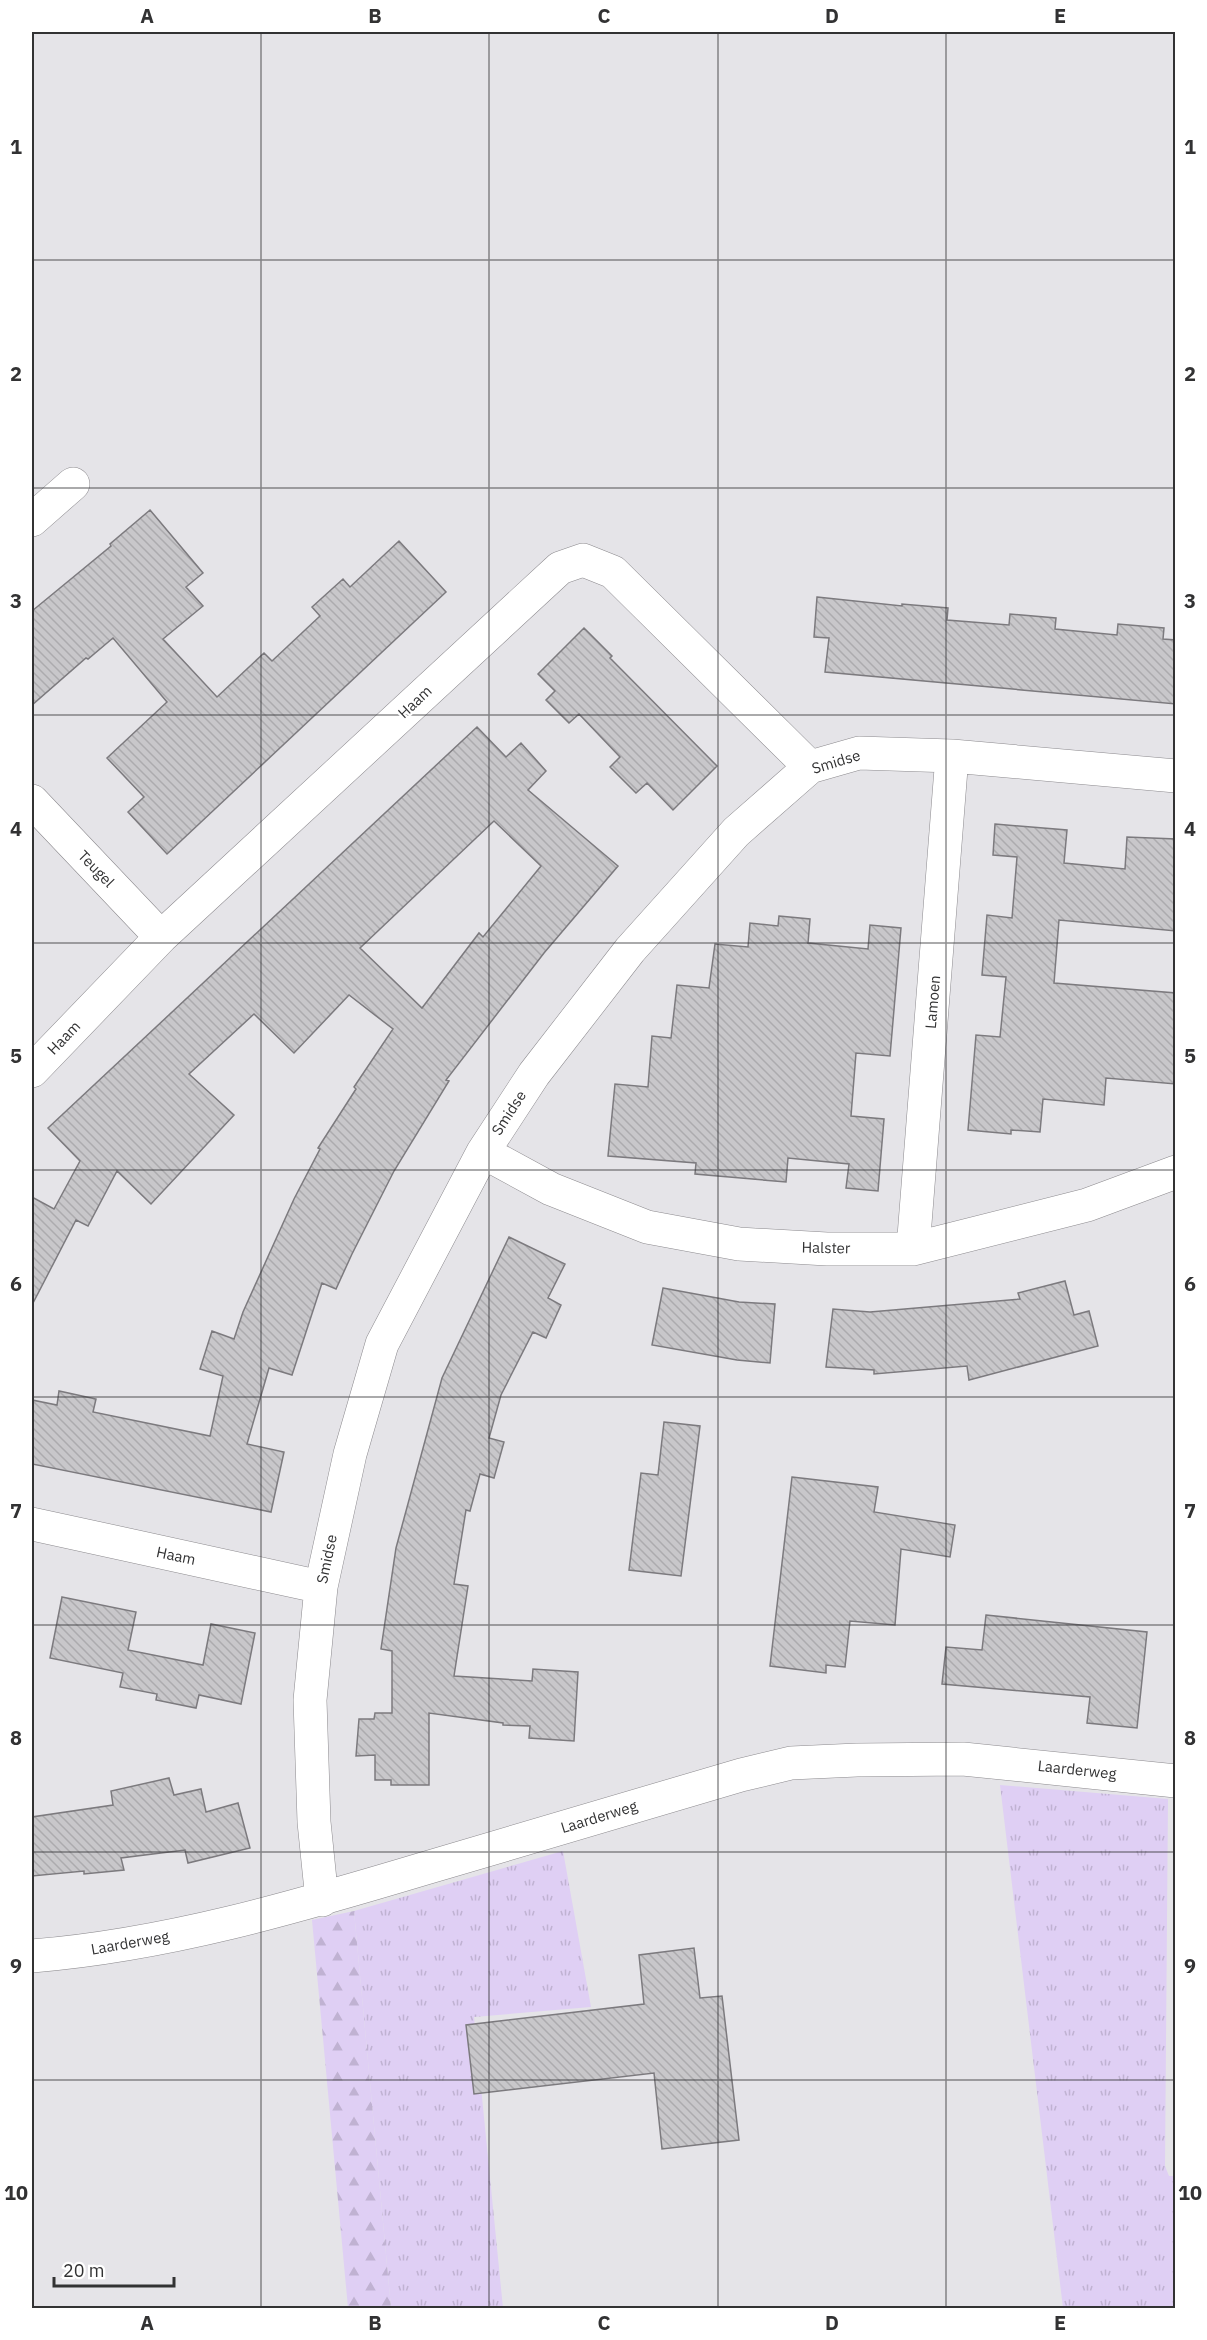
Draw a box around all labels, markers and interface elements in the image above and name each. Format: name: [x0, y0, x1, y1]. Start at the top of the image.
text: A: [140, 2, 154, 29]
text: B: [368, 2, 382, 29]
text: C: [597, 2, 611, 29]
text: D: [825, 2, 839, 29]
text: E: [1054, 2, 1066, 29]
text: 1: [10, 133, 22, 160]
text: 1: [1184, 133, 1196, 160]
text: 2: [10, 360, 22, 387]
text: 2: [1184, 360, 1196, 387]
text: 3: [10, 587, 22, 614]
text: 3: [1184, 587, 1196, 614]
street label: Haam: [394, 681, 436, 722]
street label: Smidse: [809, 745, 862, 778]
text: 4: [10, 815, 22, 842]
text: 4: [1184, 815, 1196, 842]
street label: Teugel: [74, 846, 119, 891]
street label: Lamoen: [921, 974, 944, 1030]
street label: Haam: [43, 1017, 84, 1059]
text: 5: [10, 1042, 22, 1069]
text: 5: [1184, 1042, 1196, 1069]
street label: Smidse: [487, 1087, 530, 1139]
street label: Halster: [801, 1238, 851, 1257]
text: 6: [10, 1270, 22, 1297]
text: 6: [1184, 1270, 1196, 1297]
text: 7: [10, 1497, 22, 1524]
text: 7: [1184, 1497, 1196, 1524]
street label: Smidse: [312, 1533, 341, 1585]
street label: Haam: [155, 1542, 198, 1569]
text: 8: [10, 1724, 22, 1751]
text: 8: [1184, 1724, 1196, 1751]
street label: Laarderweg: [1037, 1756, 1117, 1783]
street label: Laarderweg: [558, 1796, 640, 1837]
street label: Laarderweg: [89, 1926, 171, 1959]
text: 9: [10, 1952, 22, 1979]
text: 9: [1184, 1952, 1196, 1979]
text: 10: [4, 2179, 28, 2206]
text: 10: [1178, 2179, 1202, 2206]
scale bar: [54, 2250, 174, 2288]
text: 20 m: [63, 2259, 105, 2282]
text: A: [140, 2309, 154, 2336]
text: B: [368, 2309, 382, 2336]
text: C: [597, 2309, 611, 2336]
text: D: [825, 2309, 839, 2336]
text: E: [1054, 2309, 1066, 2336]

